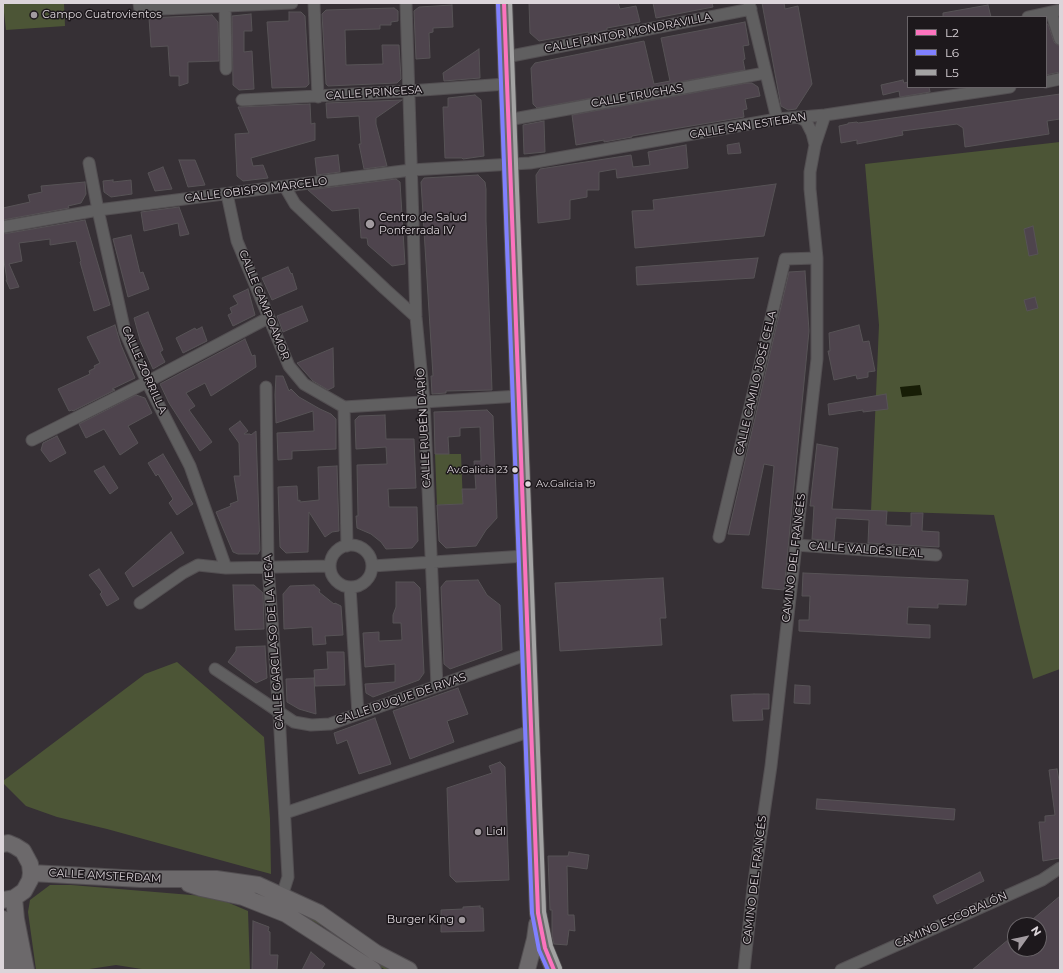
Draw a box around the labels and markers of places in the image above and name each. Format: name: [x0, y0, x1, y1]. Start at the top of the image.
place label: Campo Cuatrovientos: [42, 8, 162, 22]
marker: Campo Cuatrovientos: [29, 10, 39, 20]
place label: Centro de Salud Ponferrada IV: [379, 211, 467, 237]
marker: Centro de Salud Ponferrada IV: [364, 218, 376, 230]
place label: Av.Galicia 23: [447, 464, 508, 476]
marker: Av.Galicia 23: [510, 465, 520, 475]
place label: Av.Galicia 19: [536, 478, 595, 490]
marker: Av.Galicia 19: [523, 479, 533, 489]
place label: Lidl: [486, 825, 506, 839]
marker: Lidl: [473, 827, 483, 837]
place label: Burger King: [387, 913, 454, 927]
marker: Burger King: [457, 915, 467, 925]

